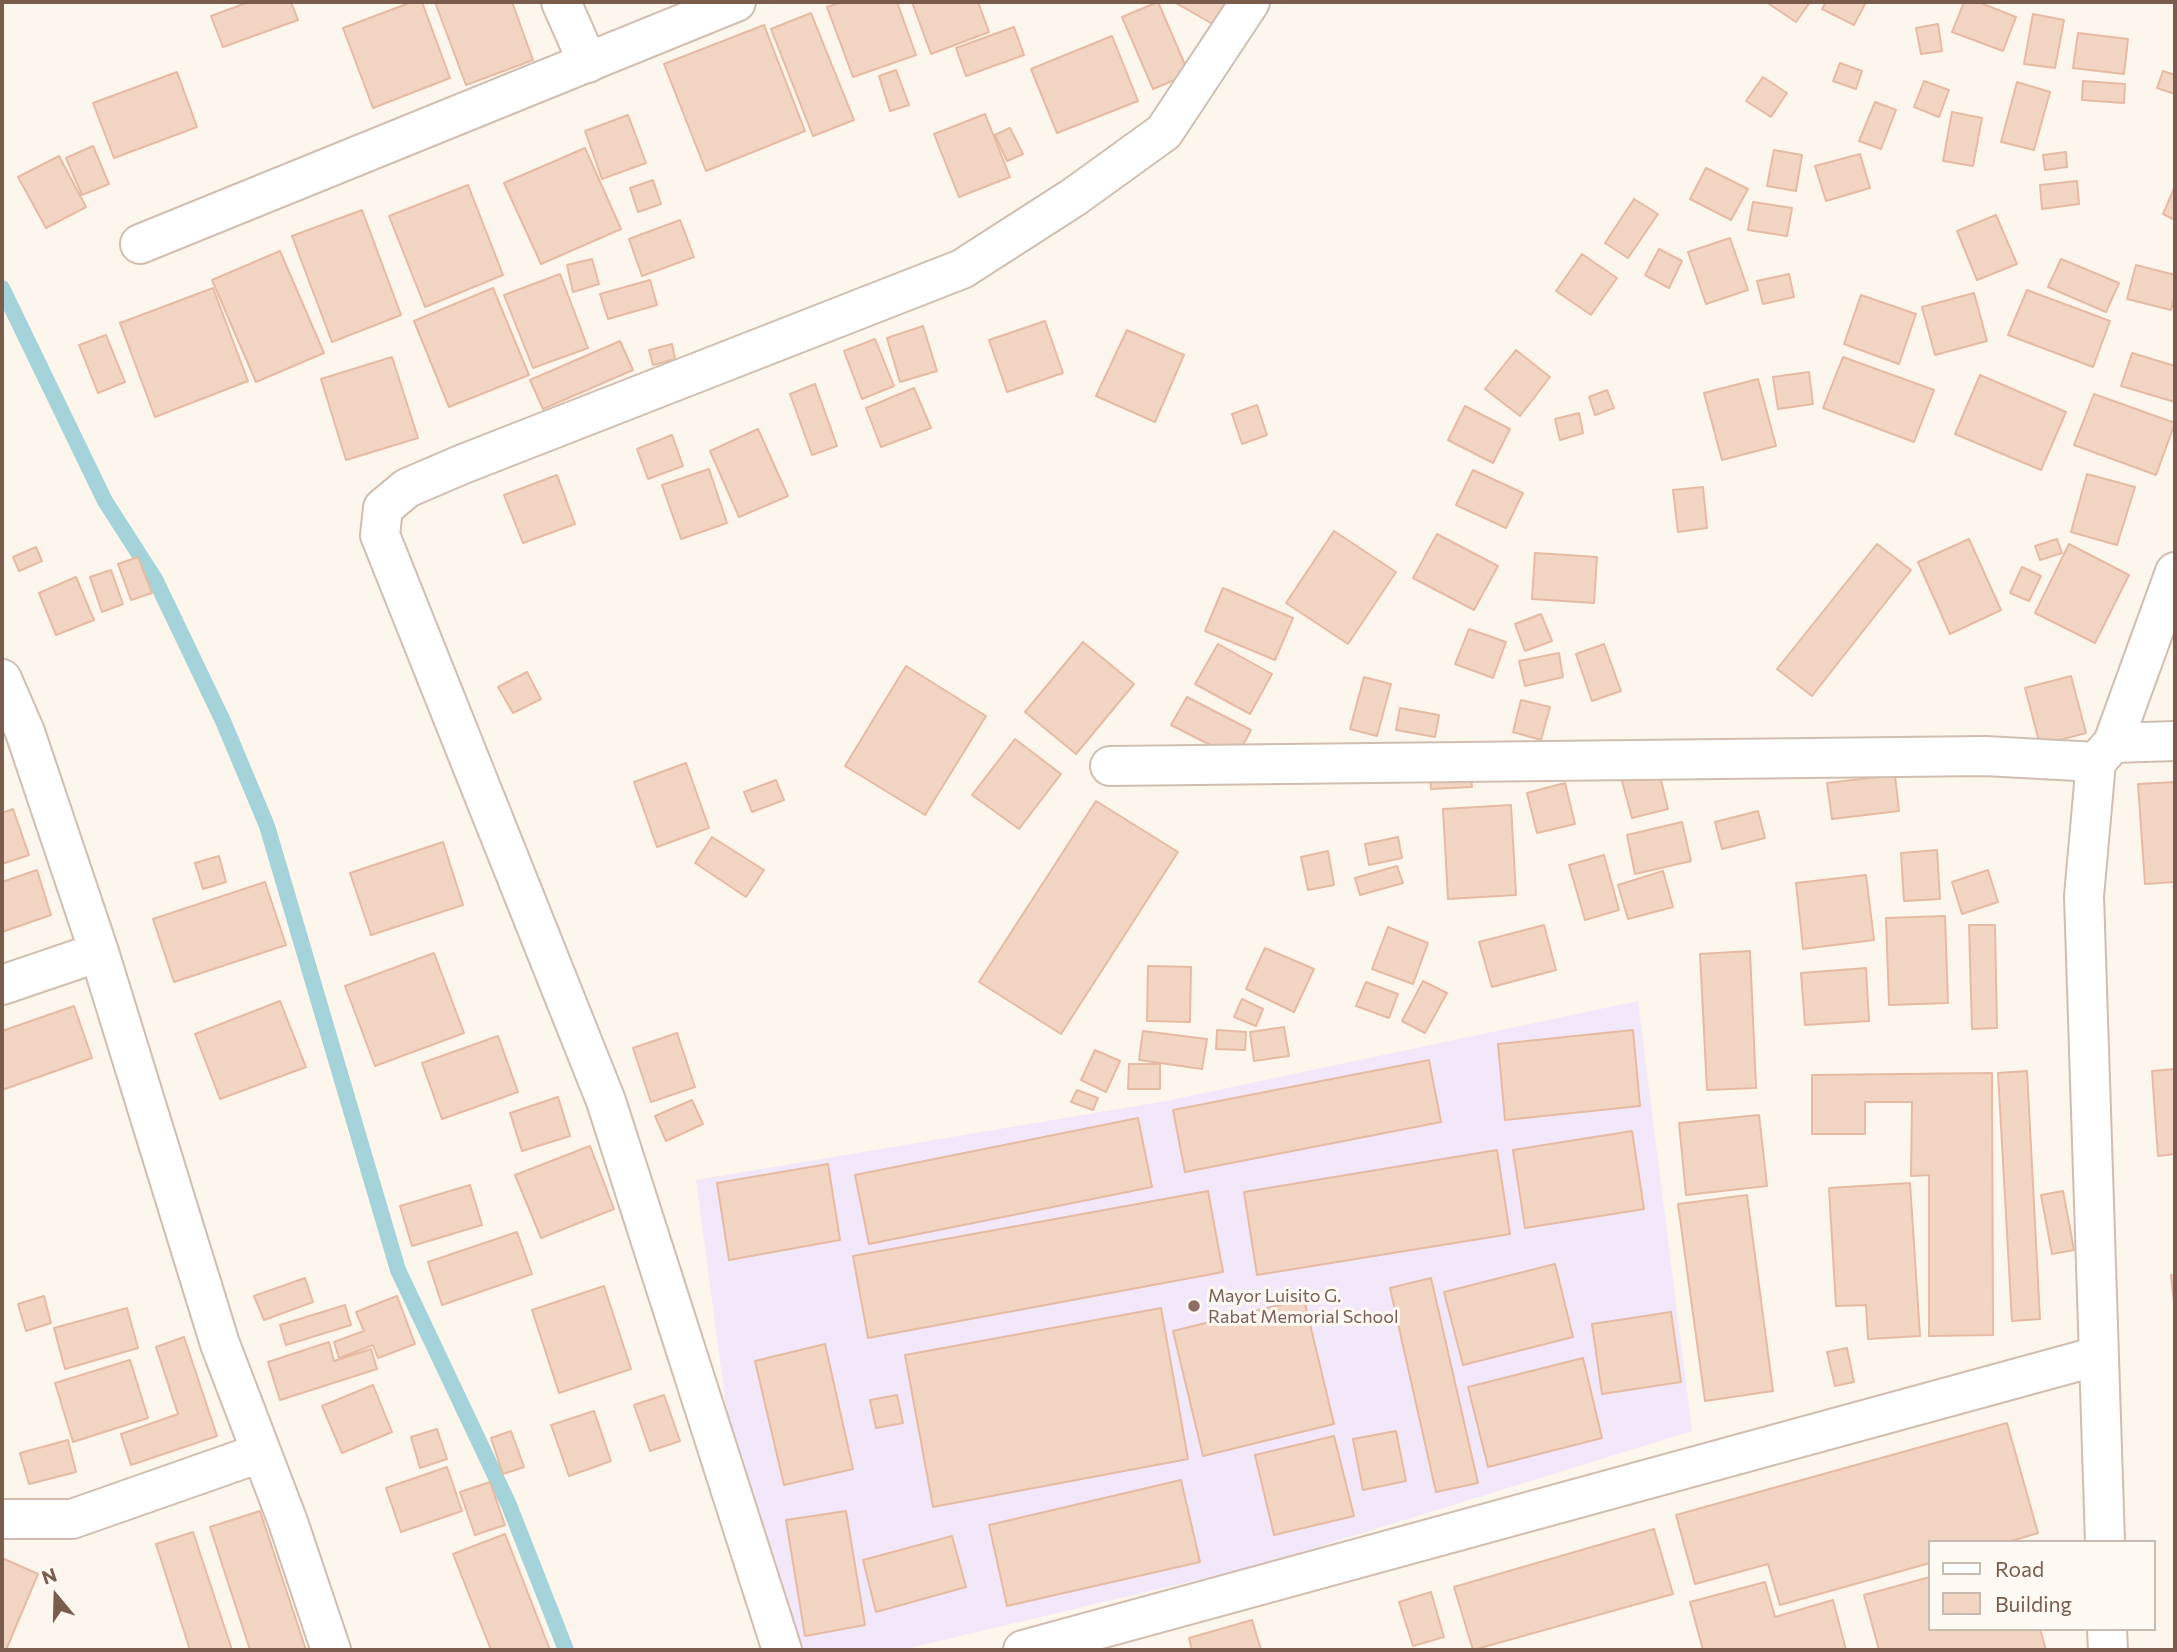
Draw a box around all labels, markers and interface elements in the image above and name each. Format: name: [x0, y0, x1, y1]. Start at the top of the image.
place label: Mayor Luisito G. Rabat Memorial School: [1208, 1285, 1399, 1328]
marker: Mayor Luisito G. Rabat Memorial School: [1186, 1298, 1202, 1314]
legend: [1928, 1540, 2156, 1631]
text: Road: [1995, 1556, 2044, 1581]
north arrow: [21, 1561, 91, 1631]
text: N: [39, 1562, 59, 1589]
text: Building: [1995, 1591, 2072, 1616]

